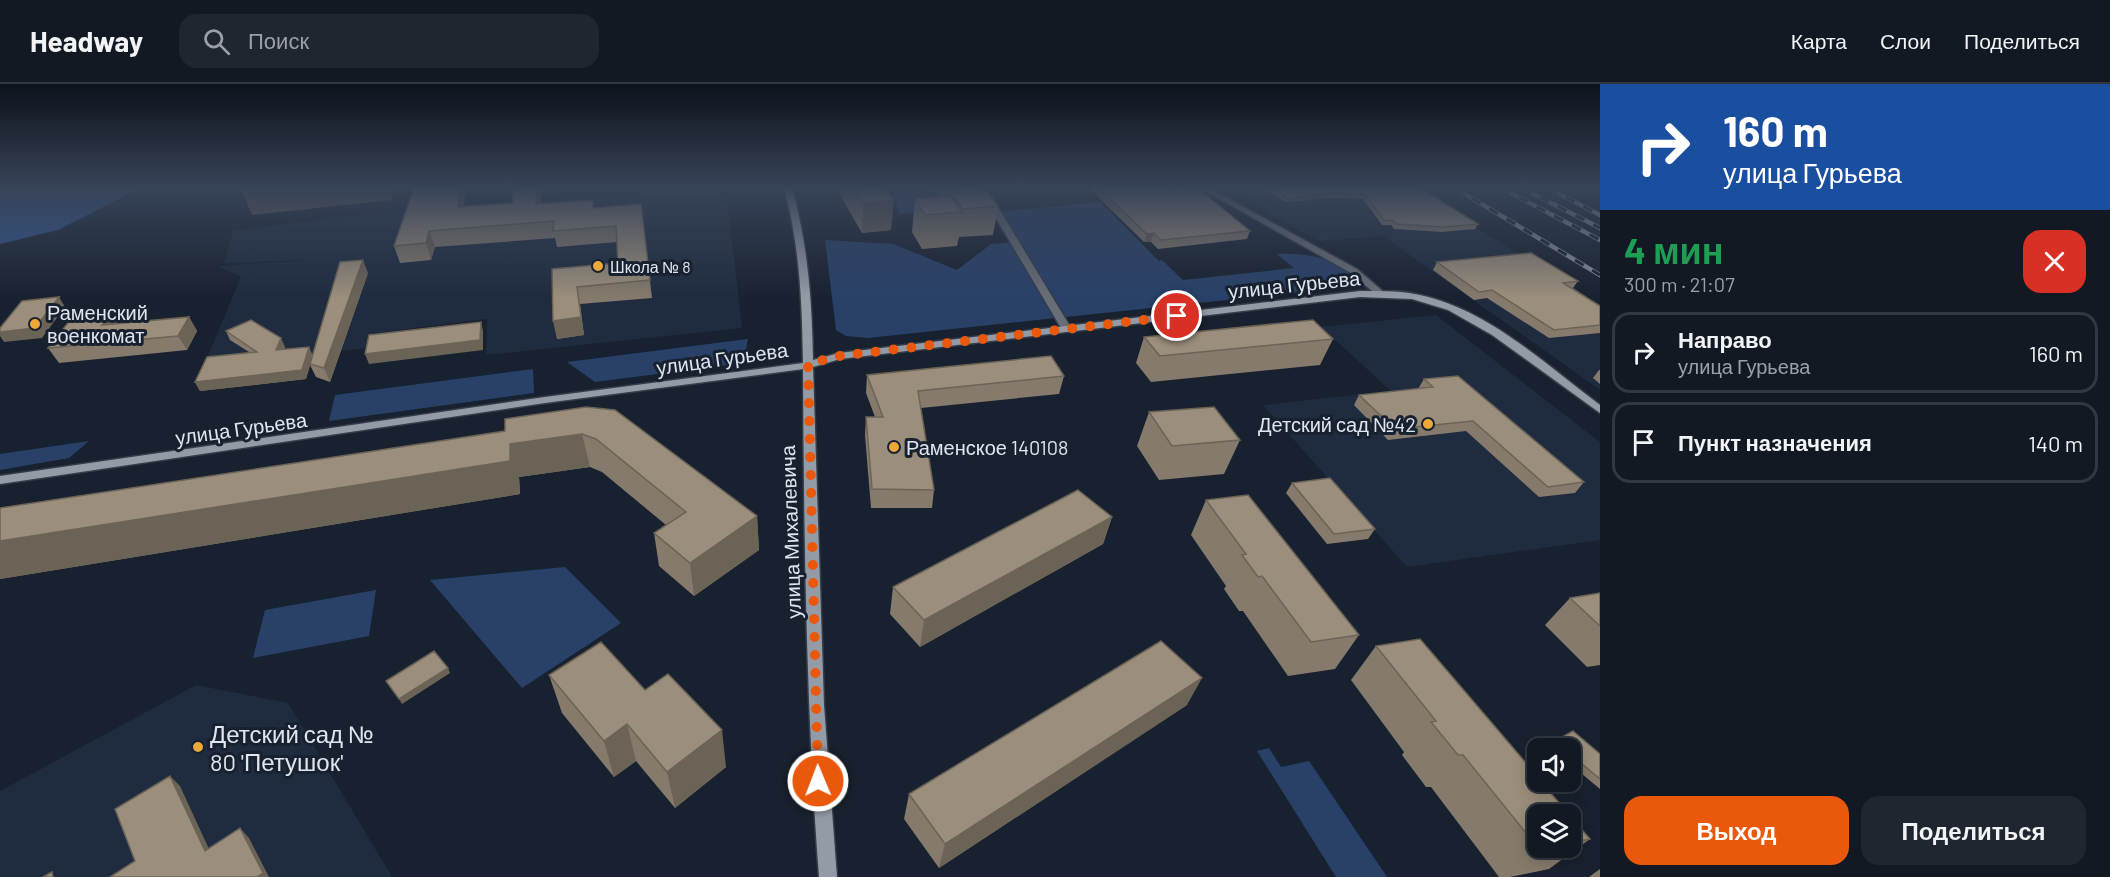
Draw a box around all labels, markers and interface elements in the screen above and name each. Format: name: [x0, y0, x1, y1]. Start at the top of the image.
search box: [179, 14, 599, 68]
text: Headway: [30, 24, 143, 58]
icon: search: [200, 25, 233, 58]
text: Поиск: [248, 27, 309, 53]
text: Карта: [1791, 28, 1847, 53]
text: Слои: [1880, 28, 1931, 53]
text: Поделиться: [1964, 28, 2080, 53]
text: 160 m: [1723, 105, 1828, 155]
icon: right: [1624, 108, 1702, 186]
text: улица Гурьева: [1723, 156, 1902, 188]
text: 4 мин: [1624, 228, 1724, 271]
button: close: [2023, 230, 2086, 293]
place label: Школа № 8: [610, 257, 691, 276]
marker: Школа № 8: [591, 259, 605, 273]
street label: улица Гурьева: [1227, 265, 1362, 303]
text: 300 m · 21:07: [1624, 272, 1735, 296]
pin: [1151, 290, 1202, 341]
icon: arrive: [1160, 299, 1193, 332]
place label: Раменский военкомат: [47, 300, 148, 347]
marker: Раменский военкомат: [28, 317, 42, 331]
text: Направо: [1678, 326, 1772, 352]
icon: right: [1627, 336, 1660, 369]
street label: улица Гурьева: [655, 337, 790, 379]
text: 160 m: [2029, 340, 2083, 366]
text: улица Гурьева: [1678, 354, 1810, 378]
street label: улица Гурьева: [174, 407, 309, 449]
place label: Детский сад №42: [1258, 412, 1416, 436]
marker: Детский сад №42: [1421, 417, 1435, 431]
icon: arrive: [1627, 426, 1660, 459]
text: Пункт назначения: [1678, 429, 1872, 455]
text: 140 m: [2028, 430, 2083, 456]
place label: Раменское 140108: [906, 435, 1068, 459]
marker: Раменское 140108: [887, 440, 901, 454]
street label: улица Михалевича: [775, 444, 805, 619]
place label: Детский сад № 80 'Петушок': [210, 719, 374, 776]
map controls: [1527, 738, 1581, 858]
button: sound: [1527, 738, 1581, 792]
marker: Детский сад № 80 'Петушок': [191, 740, 205, 754]
position arrow: [786, 749, 850, 813]
button: Выход: [1624, 796, 1849, 865]
button: Поделиться: [1861, 796, 2086, 865]
button: layers: [1527, 804, 1581, 858]

